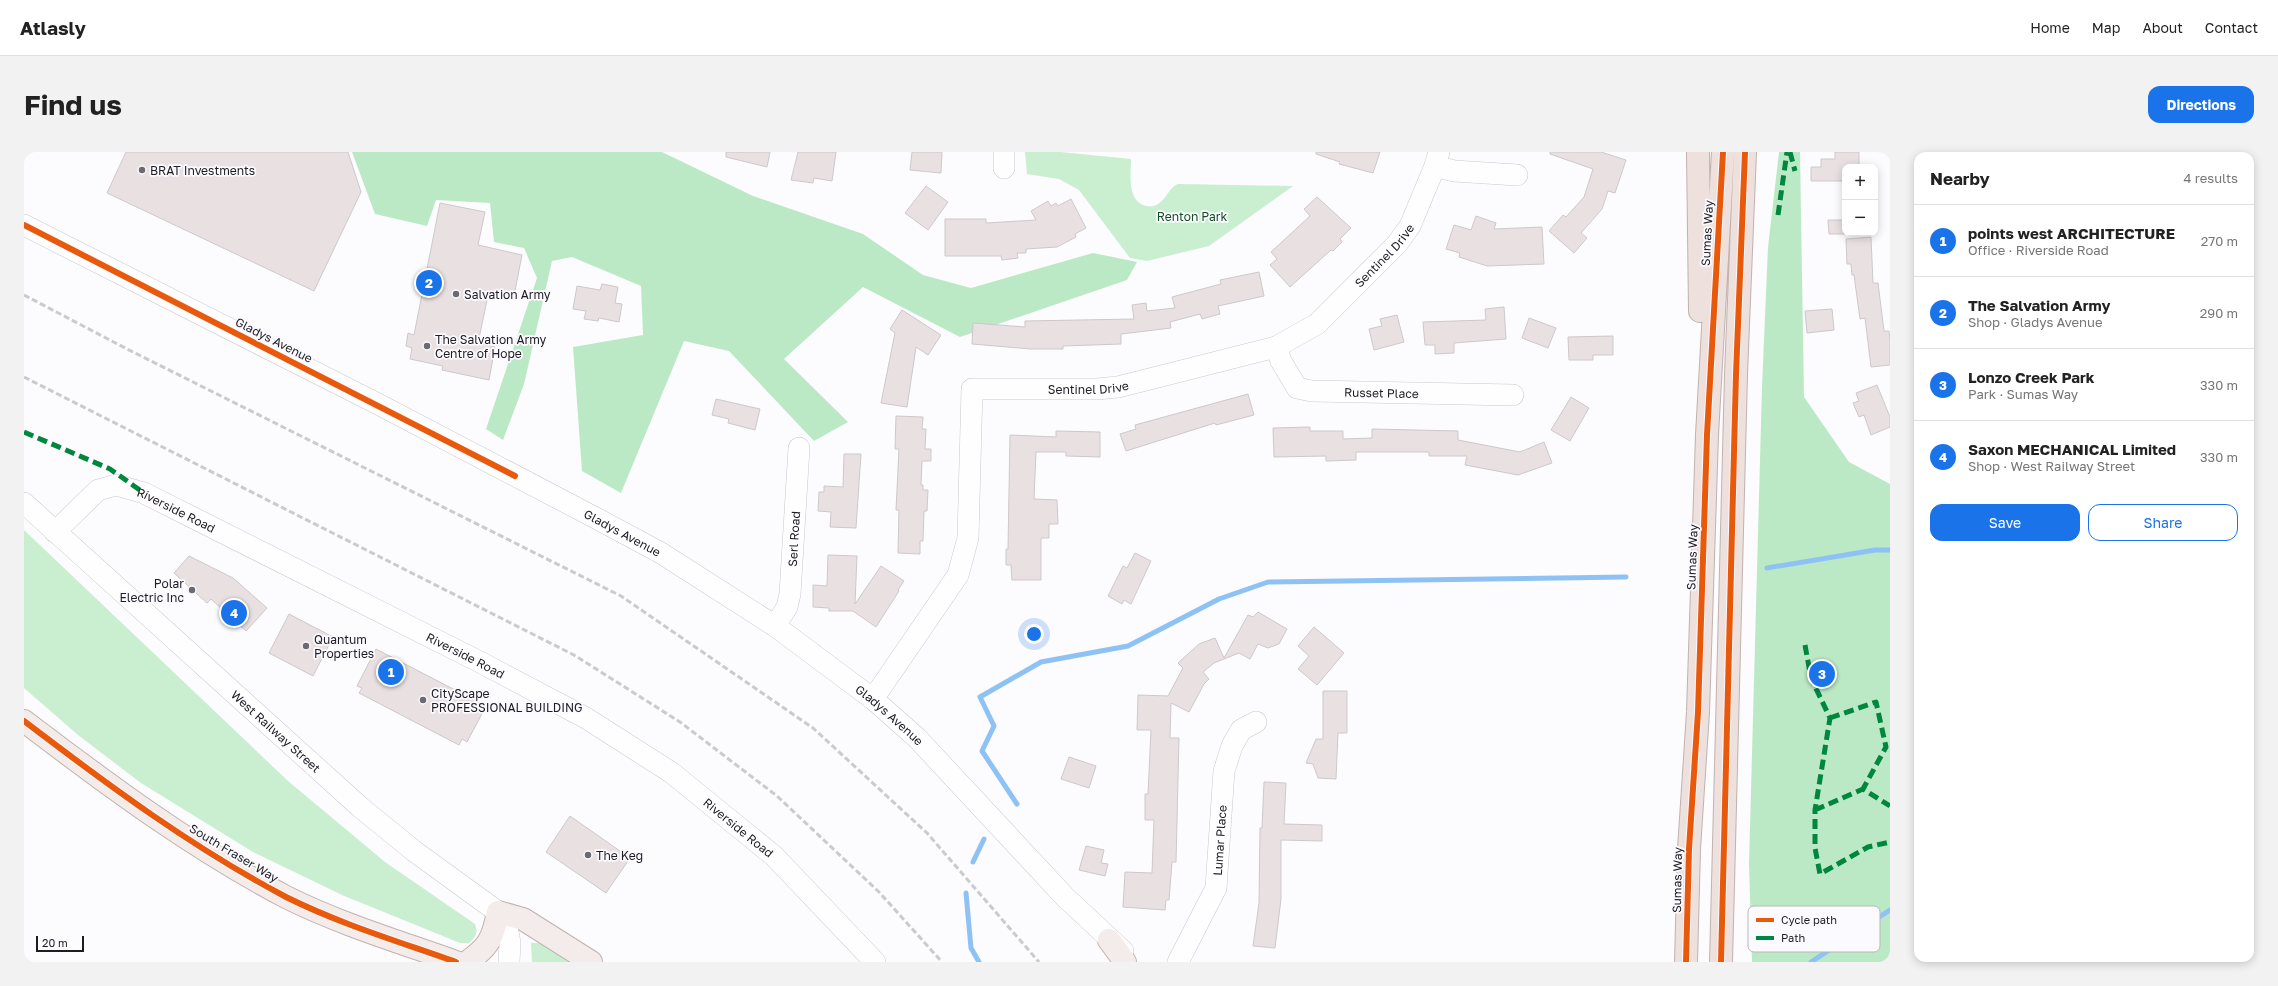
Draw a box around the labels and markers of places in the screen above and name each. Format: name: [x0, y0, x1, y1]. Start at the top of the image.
place label: BRAT Investments: [150, 163, 255, 178]
marker: BRAT Investments: [137, 165, 147, 175]
pin: 2: [416, 268, 442, 298]
place label: Salvation Army: [464, 287, 551, 302]
marker: Salvation Army: [451, 289, 461, 299]
place label: The Salvation Army Centre of Hope: [435, 332, 547, 361]
marker: The Salvation Army Centre of Hope: [422, 341, 432, 351]
place label: Polar Electric Inc: [120, 576, 184, 605]
marker: Polar Electric Inc: [187, 585, 197, 595]
pin: 4: [221, 598, 247, 628]
place label: Quantum Properties: [314, 632, 374, 661]
marker: Quantum Properties: [301, 641, 311, 651]
pin: 1: [378, 657, 404, 687]
pin: 3: [1809, 659, 1835, 689]
place label: CityScape PROFESSIONAL BUILDING: [431, 686, 583, 715]
marker: CityScape PROFESSIONAL BUILDING: [418, 695, 428, 705]
place label: The Keg: [596, 848, 643, 863]
marker: The Keg: [583, 850, 593, 860]

